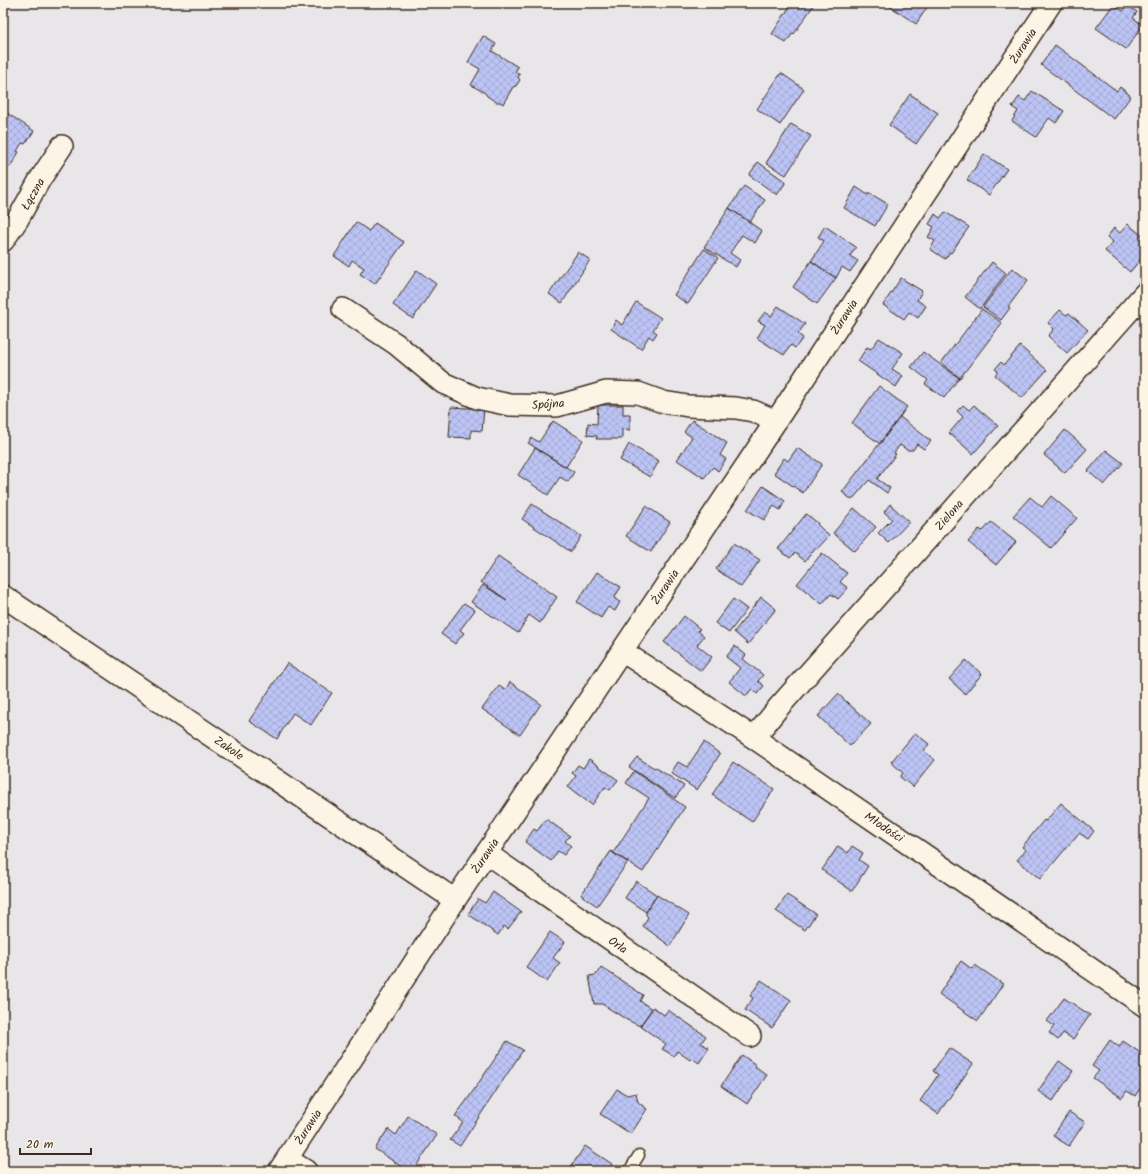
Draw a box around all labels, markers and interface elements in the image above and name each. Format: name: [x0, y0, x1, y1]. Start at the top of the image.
street label: Żurawia: [1005, 24, 1042, 68]
street label: Łączna: [17, 174, 50, 214]
street label: Żurawia: [826, 295, 863, 339]
street label: Spójna: [531, 394, 565, 415]
street label: Zielona: [930, 495, 969, 535]
street label: Żurawia: [647, 565, 685, 609]
street label: Zakole: [210, 731, 248, 766]
street label: Młodości: [860, 807, 908, 848]
street label: Żurawia: [467, 834, 505, 878]
street label: Orla: [604, 932, 632, 959]
street label: Żurawia: [290, 1105, 327, 1149]
scale bar: [20, 1130, 91, 1156]
text: 20 m: [26, 1135, 54, 1154]

